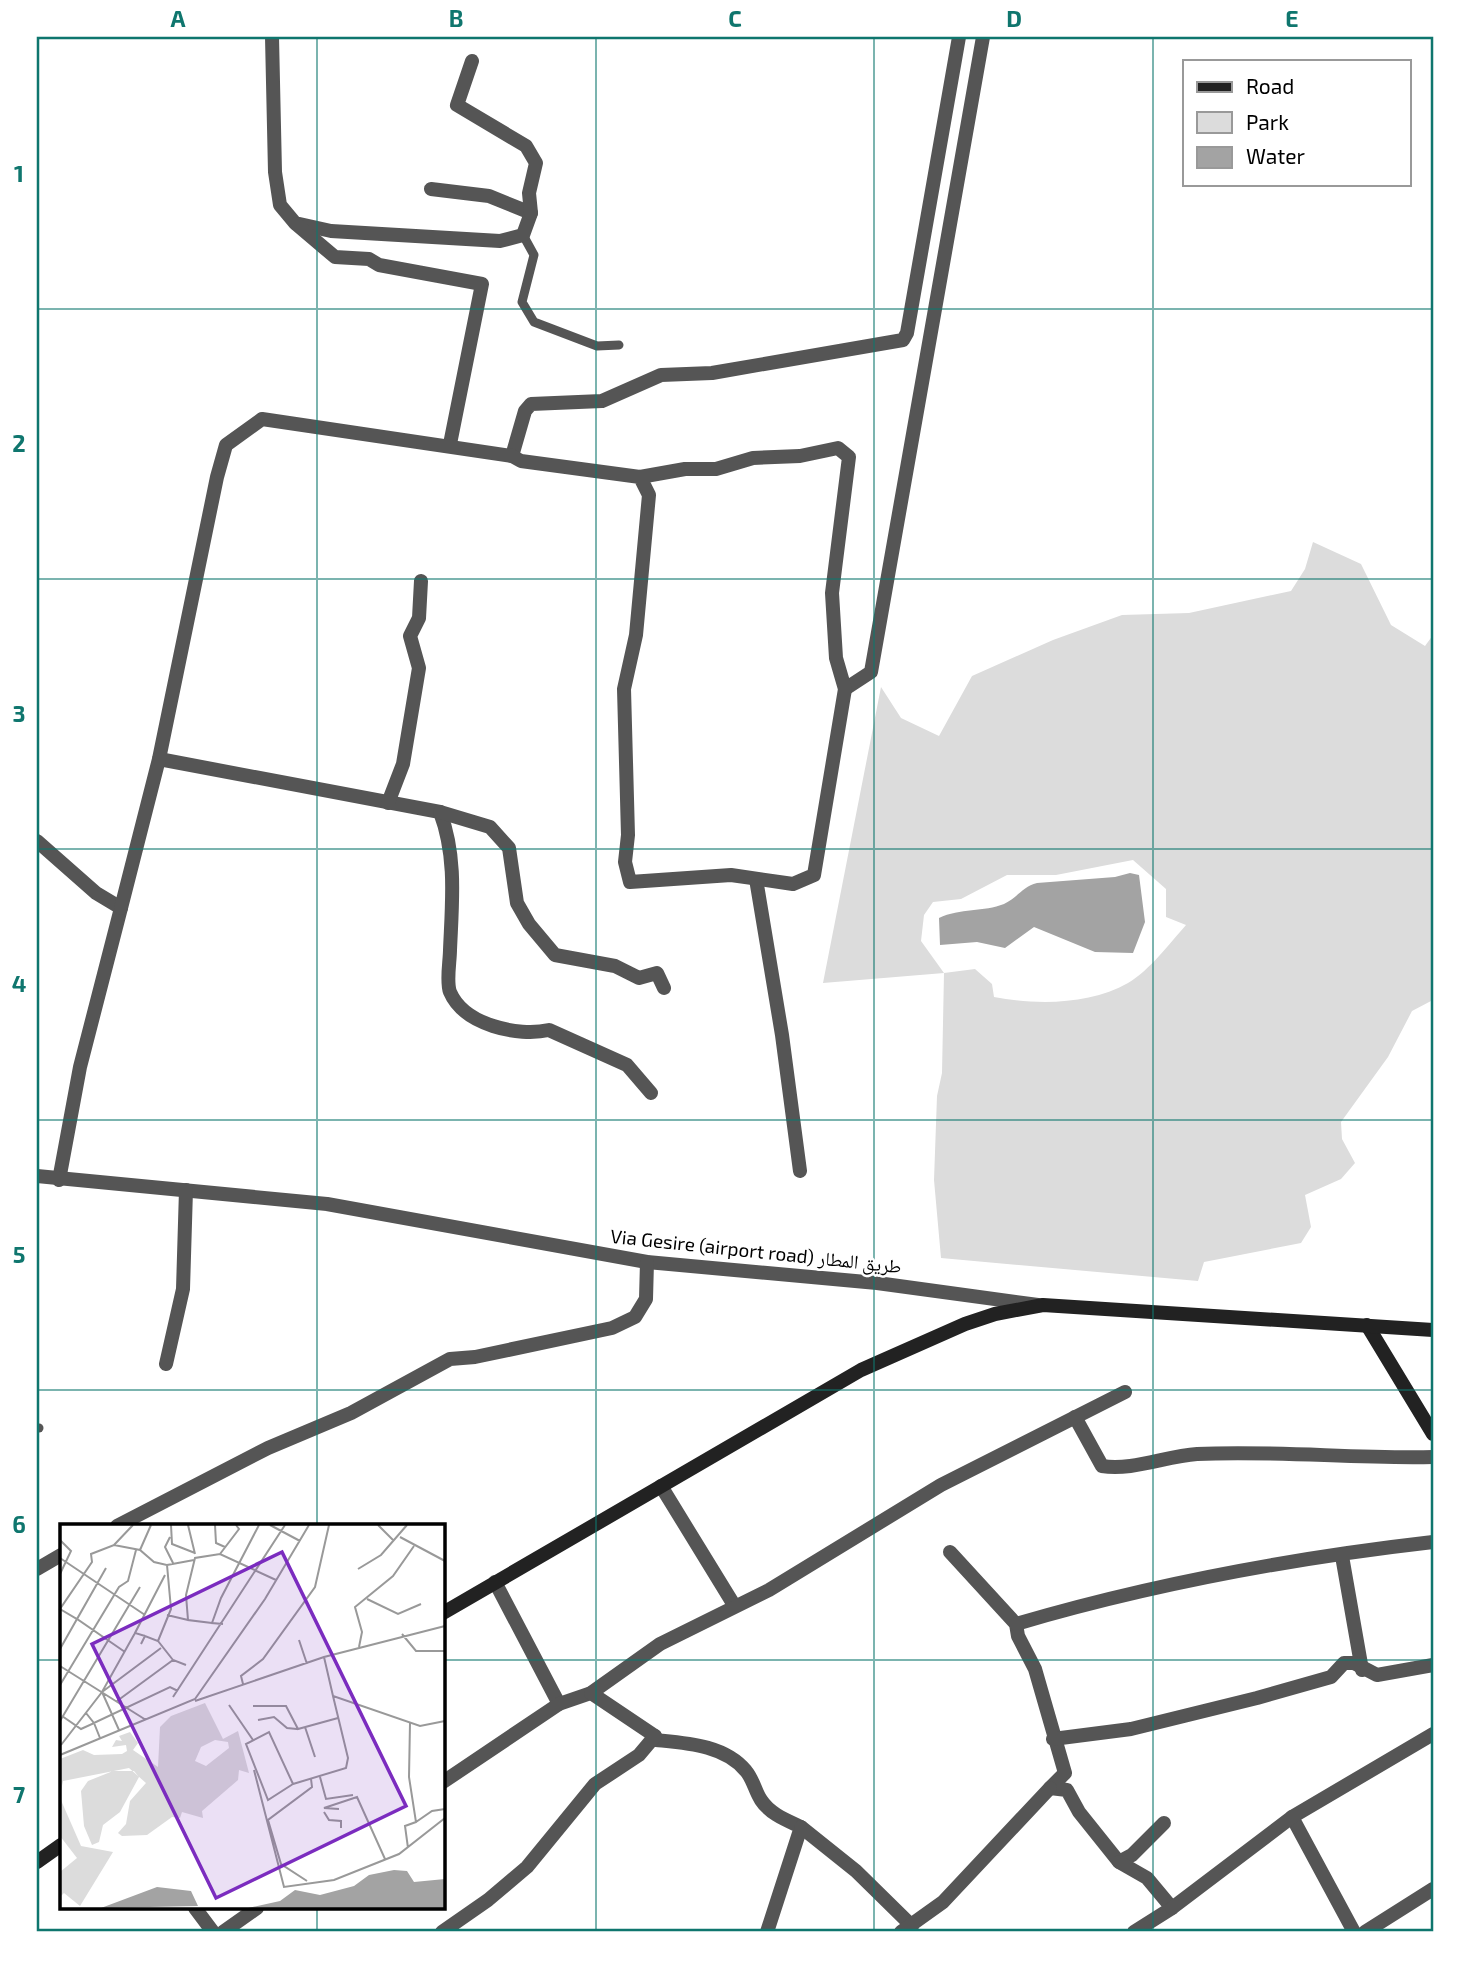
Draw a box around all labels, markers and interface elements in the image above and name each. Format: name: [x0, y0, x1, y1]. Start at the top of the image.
text: A: [170, 4, 186, 32]
text: B: [449, 4, 463, 32]
text: C: [728, 4, 742, 32]
text: D: [1006, 4, 1022, 32]
text: E: [1285, 4, 1299, 32]
legend: [1183, 60, 1410, 186]
text: Road: [1246, 73, 1294, 98]
text: Park: [1246, 109, 1289, 134]
text: Water: [1246, 143, 1305, 168]
text: 1: [14, 159, 24, 187]
text: 2: [12, 429, 26, 457]
text: 3: [12, 699, 26, 727]
text: 4: [12, 969, 26, 997]
street label: Via Gesire (airport road) طريق المطار: [609, 1224, 903, 1278]
text: 5: [13, 1240, 25, 1268]
text: 6: [12, 1510, 26, 1538]
inset map: [60, 1524, 444, 1910]
text: 7: [13, 1780, 25, 1808]

